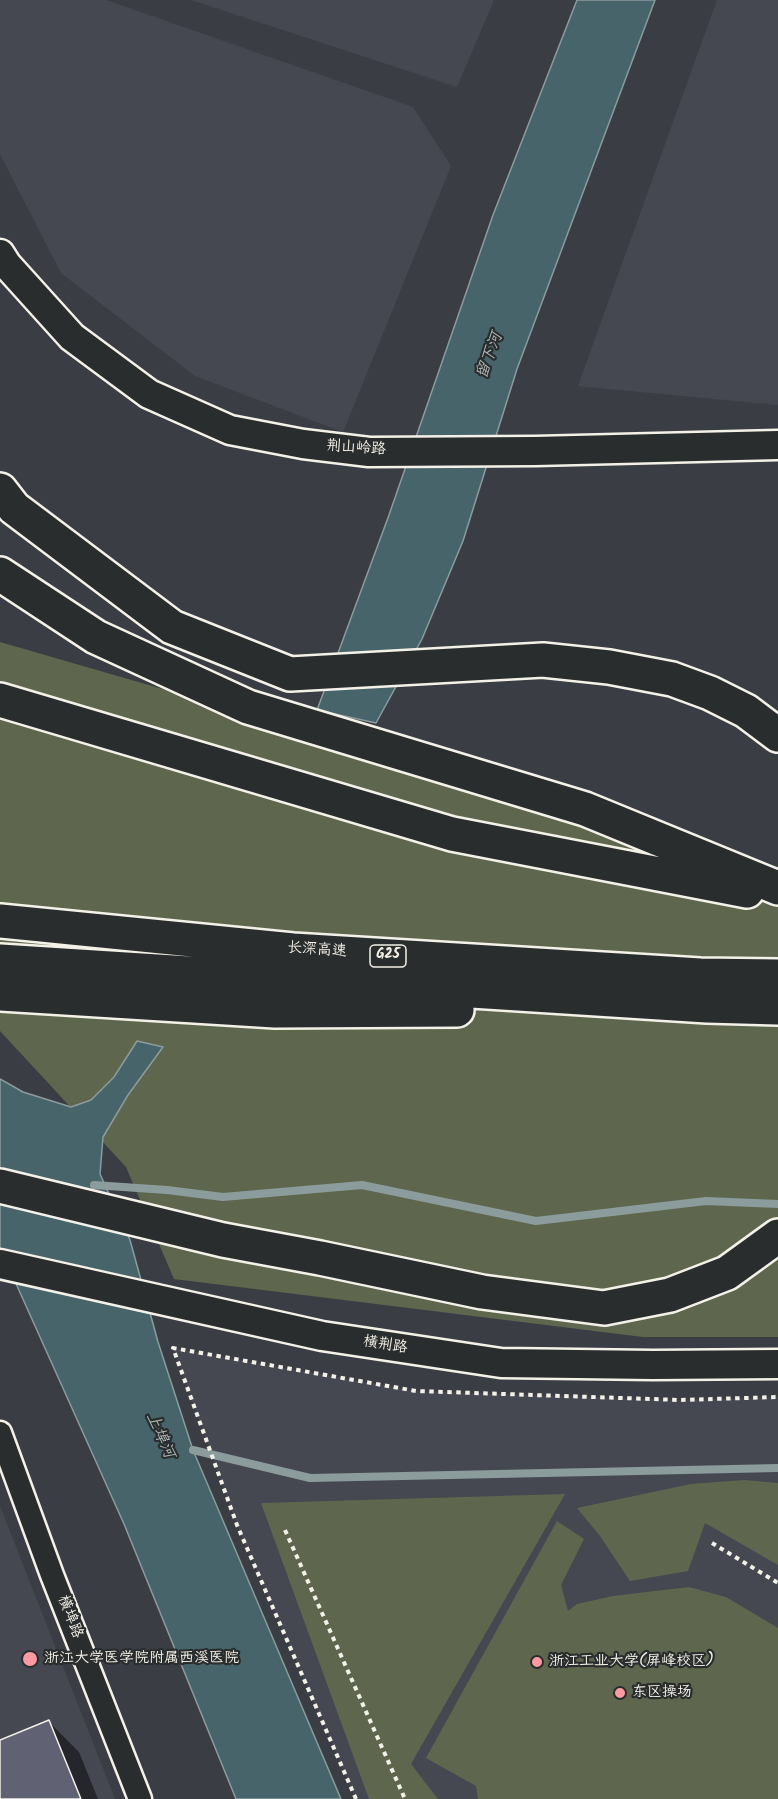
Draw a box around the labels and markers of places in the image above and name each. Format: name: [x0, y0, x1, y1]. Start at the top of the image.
marker: 浙江大学医学院附属西溪医院: [21, 1650, 39, 1668]
place label: 浙江大学医学院附属西溪医院: [44, 1650, 239, 1668]
place label: 浙江工业大学(屏峰校区): [549, 1653, 714, 1671]
marker: 浙江工业大学(屏峰校区): [530, 1655, 544, 1669]
place label: 东区操场: [632, 1684, 692, 1702]
marker: 东区操场: [613, 1686, 627, 1700]

